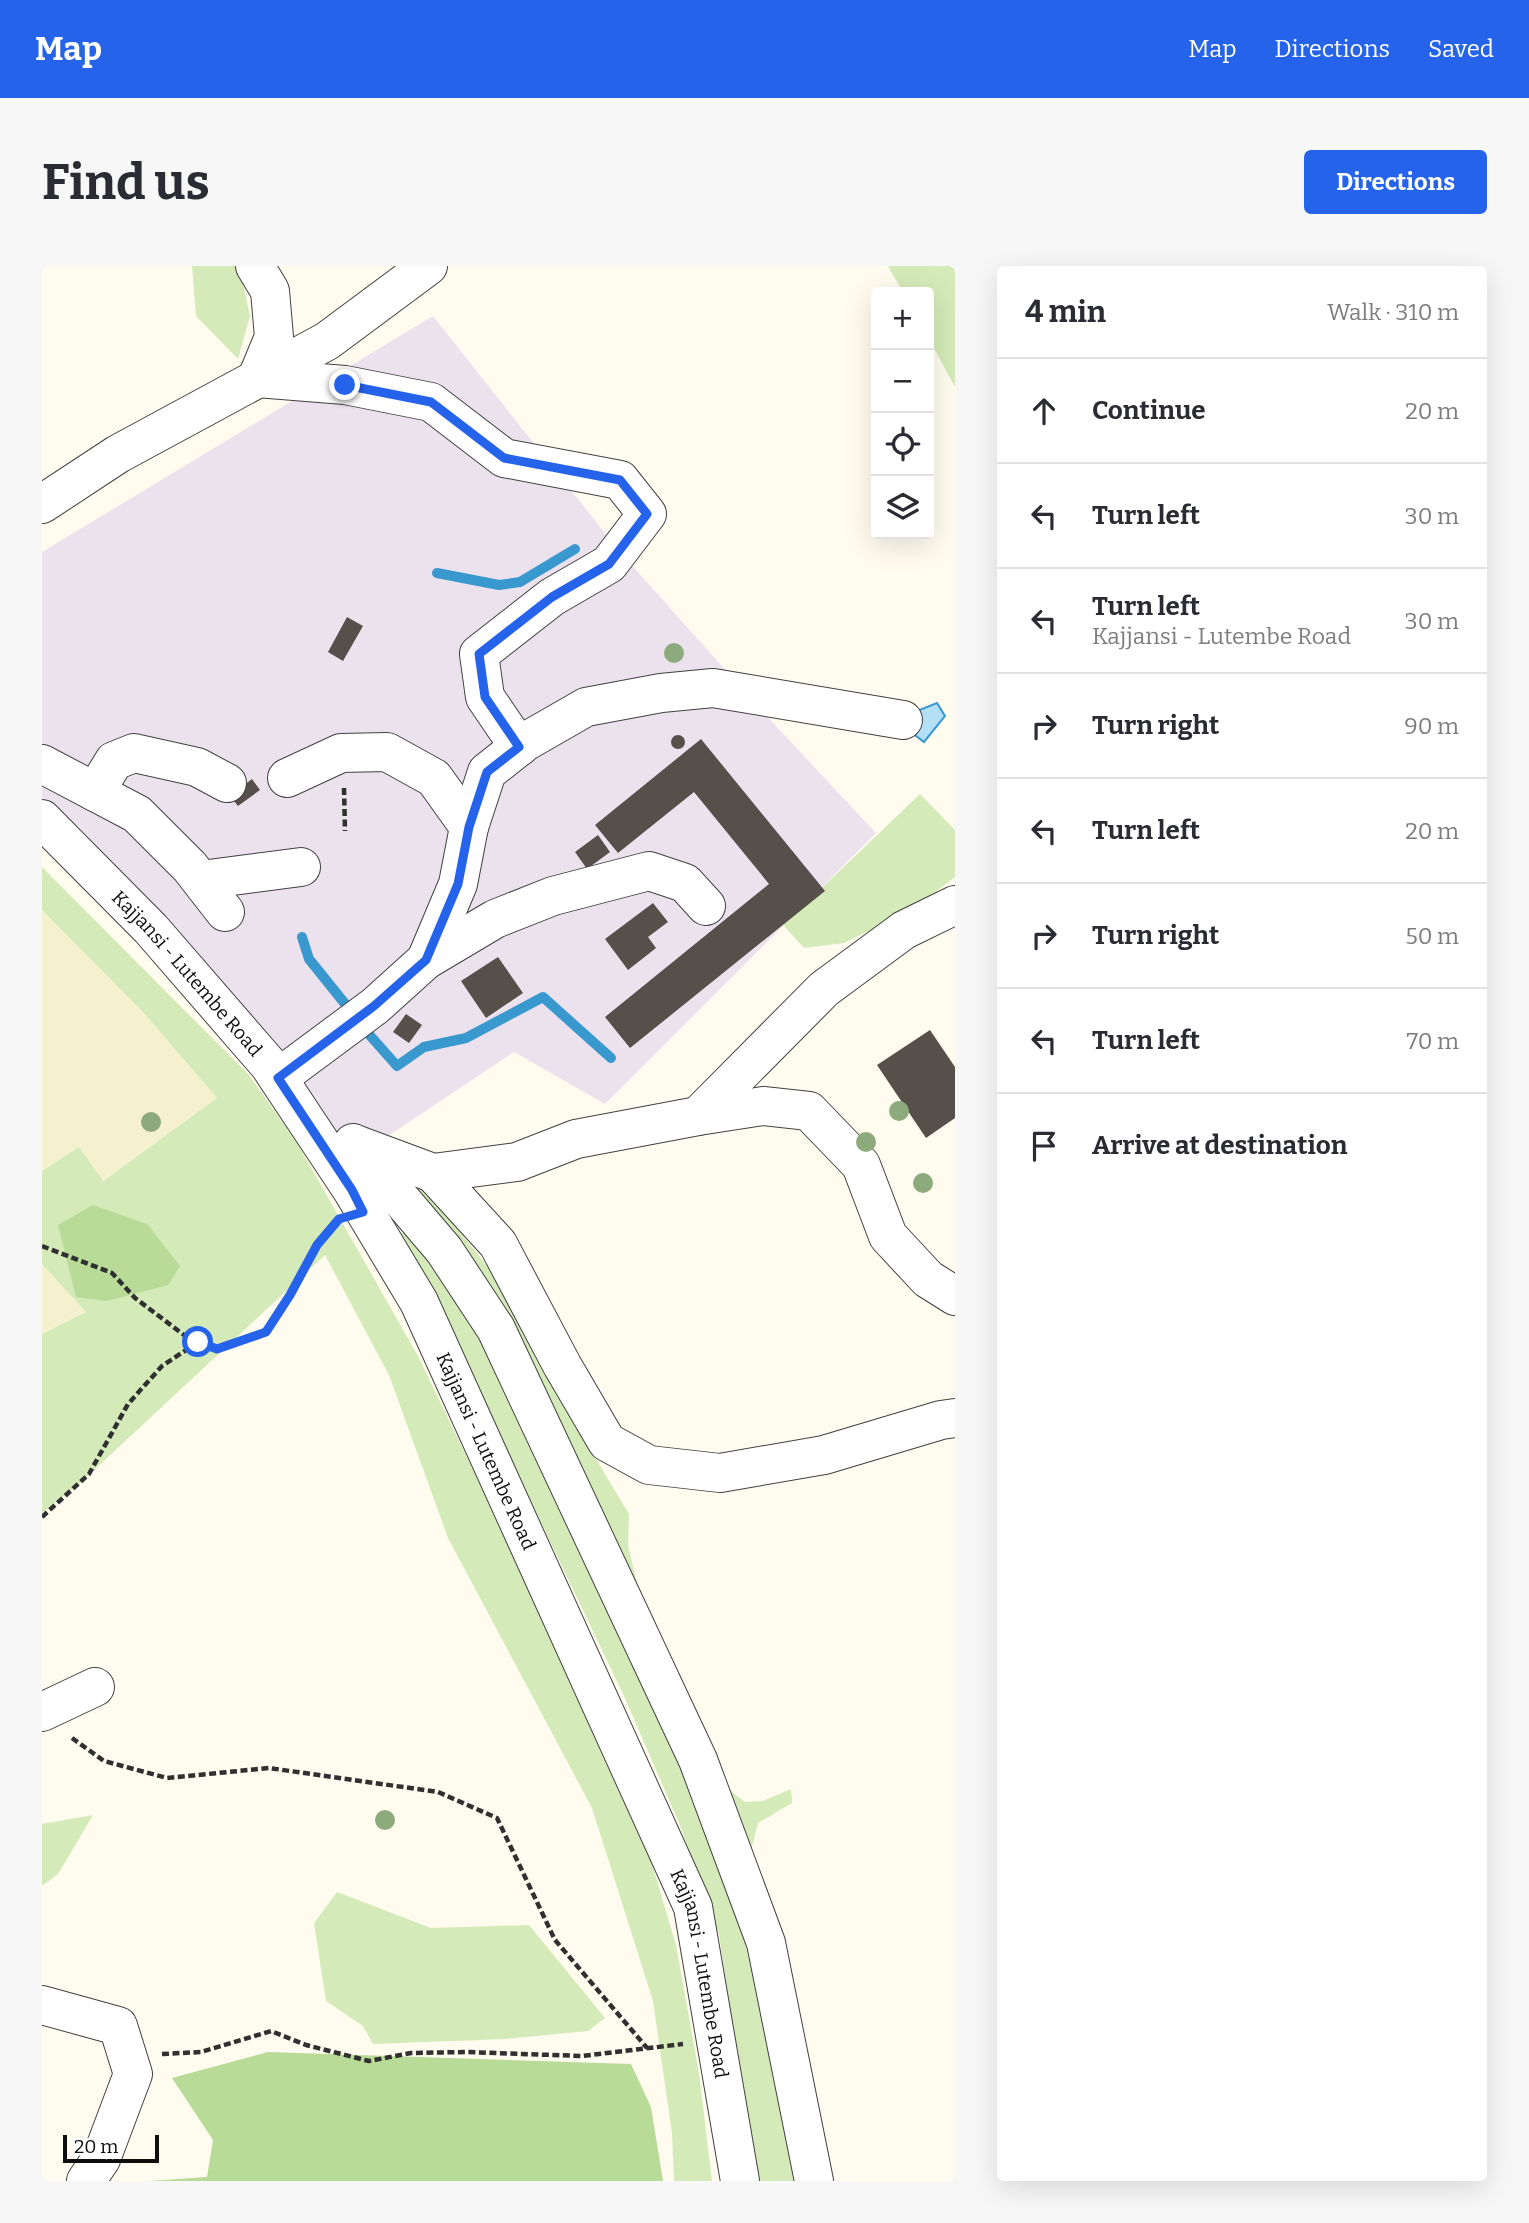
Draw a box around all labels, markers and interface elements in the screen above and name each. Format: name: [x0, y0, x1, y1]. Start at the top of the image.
text: Map: [35, 29, 102, 69]
text: Map: [1188, 35, 1237, 63]
text: Directions: [1275, 35, 1390, 63]
text: Saved: [1428, 35, 1494, 63]
button: Directions: [1304, 150, 1487, 214]
text: Find us: [42, 153, 210, 212]
map controls: [871, 287, 934, 539]
button: +: [871, 287, 934, 350]
text: 4 min: [1025, 294, 1106, 330]
text: Walk · 310 m: [1327, 298, 1459, 326]
button: −: [871, 350, 934, 413]
route end: [329, 369, 360, 400]
icon: ahead: [1025, 392, 1063, 430]
text: Continue: [1092, 395, 1206, 426]
text: 20 m: [1405, 397, 1459, 425]
button: locate: [871, 413, 934, 476]
button: layers: [871, 476, 934, 539]
icon: left: [1025, 497, 1063, 535]
text: Turn left: [1092, 500, 1200, 531]
text: 30 m: [1405, 502, 1459, 530]
text: Turn left: [1092, 591, 1200, 622]
icon: left: [1025, 602, 1063, 640]
text: 30 m: [1405, 607, 1459, 635]
text: Kajjansi - Lutembe Road: [1092, 622, 1351, 650]
icon: right: [1025, 707, 1063, 745]
text: Turn right: [1092, 710, 1219, 741]
text: 90 m: [1404, 712, 1459, 740]
icon: left: [1025, 812, 1063, 850]
text: Turn left: [1092, 815, 1200, 846]
text: 20 m: [1405, 817, 1459, 845]
street label: Kajjansi - Lutembe Road: [108, 885, 267, 1061]
icon: right: [1025, 917, 1063, 955]
text: Turn right: [1092, 920, 1219, 951]
text: 50 m: [1405, 922, 1459, 950]
icon: left: [1025, 1022, 1063, 1060]
text: Turn left: [1092, 1025, 1200, 1056]
text: 70 m: [1407, 1027, 1459, 1055]
icon: arrive: [1025, 1127, 1063, 1165]
text: Arrive at destination: [1092, 1130, 1347, 1161]
route start: [182, 1326, 213, 1357]
street label: Kajjansi - Lutembe Road: [432, 1349, 541, 1553]
street label: Kajjansi - Lutembe Road: [666, 1865, 734, 2080]
scale bar: [63, 2132, 159, 2164]
text: 20 m: [74, 2135, 118, 2158]

